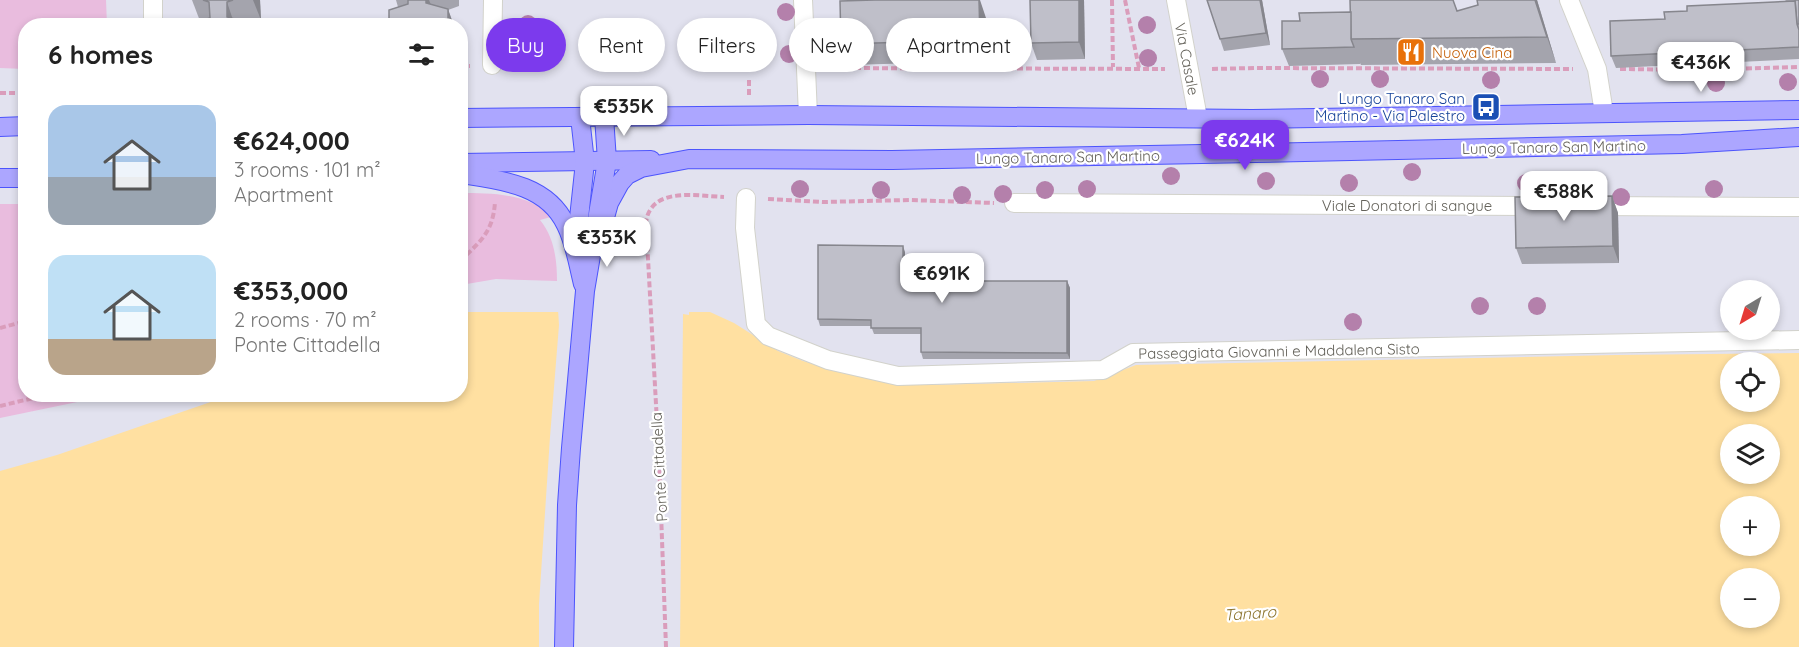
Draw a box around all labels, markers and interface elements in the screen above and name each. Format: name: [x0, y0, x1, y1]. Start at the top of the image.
chip: Buy: [486, 18, 566, 72]
chip: Rent: [578, 18, 665, 72]
chip: Filters: [677, 18, 777, 72]
chip: New: [789, 18, 874, 72]
chip: Apartment: [886, 18, 1032, 72]
street label: Via Casale: [1171, 21, 1203, 97]
restaurant icon: Nuova Cina: [1395, 36, 1427, 68]
text: 6 homes: [48, 38, 153, 71]
icon: filters: [405, 38, 438, 71]
pin: €436K: [1659, 42, 1743, 93]
place label: Nuova Cina: [1432, 43, 1512, 62]
text: €436K: [1671, 49, 1731, 74]
pin: €535K: [582, 86, 666, 137]
place label: Lungo Tanaro San Martino - Via Palestro: [1315, 89, 1465, 125]
bus stop icon: Lungo Tanaro San Martino - Via Palestro: [1470, 91, 1502, 123]
text: €535K: [594, 93, 654, 118]
pin: €624K: [1203, 120, 1287, 171]
text: €624,000: [234, 124, 350, 157]
text: €624K: [1215, 127, 1275, 152]
icon: home: [96, 129, 168, 201]
street label: Lungo Tanaro San Martino: [1462, 136, 1646, 158]
street label: Lungo Tanaro San Martino: [976, 146, 1160, 168]
text: 3 rooms · 101 m²: [234, 157, 381, 182]
pin: €588K: [1522, 171, 1606, 222]
text: €588K: [1534, 178, 1594, 203]
text: Apartment: [234, 182, 334, 207]
street label: Viale Donatori di sangue: [1322, 196, 1492, 215]
pin: €353K: [565, 217, 649, 268]
text: €353K: [578, 224, 636, 249]
pin: €691K: [900, 253, 984, 304]
text: €691K: [914, 260, 970, 285]
text: €353,000: [234, 274, 348, 307]
icon: home: [96, 279, 168, 351]
north arrow: [1720, 280, 1780, 340]
map controls: [1720, 280, 1780, 628]
text: 2 rooms · 70 m²: [234, 307, 377, 332]
text: Ponte Cittadella: [234, 332, 381, 357]
street label: Passeggiata Giovanni e Maddalena Sisto: [1138, 339, 1420, 363]
button: locate: [1720, 352, 1780, 412]
street label: Ponte Cittadella: [647, 412, 671, 522]
button: layers: [1720, 424, 1780, 484]
button: +: [1720, 496, 1780, 556]
button: −: [1720, 568, 1780, 628]
water label: Tanaro: [1223, 601, 1278, 625]

